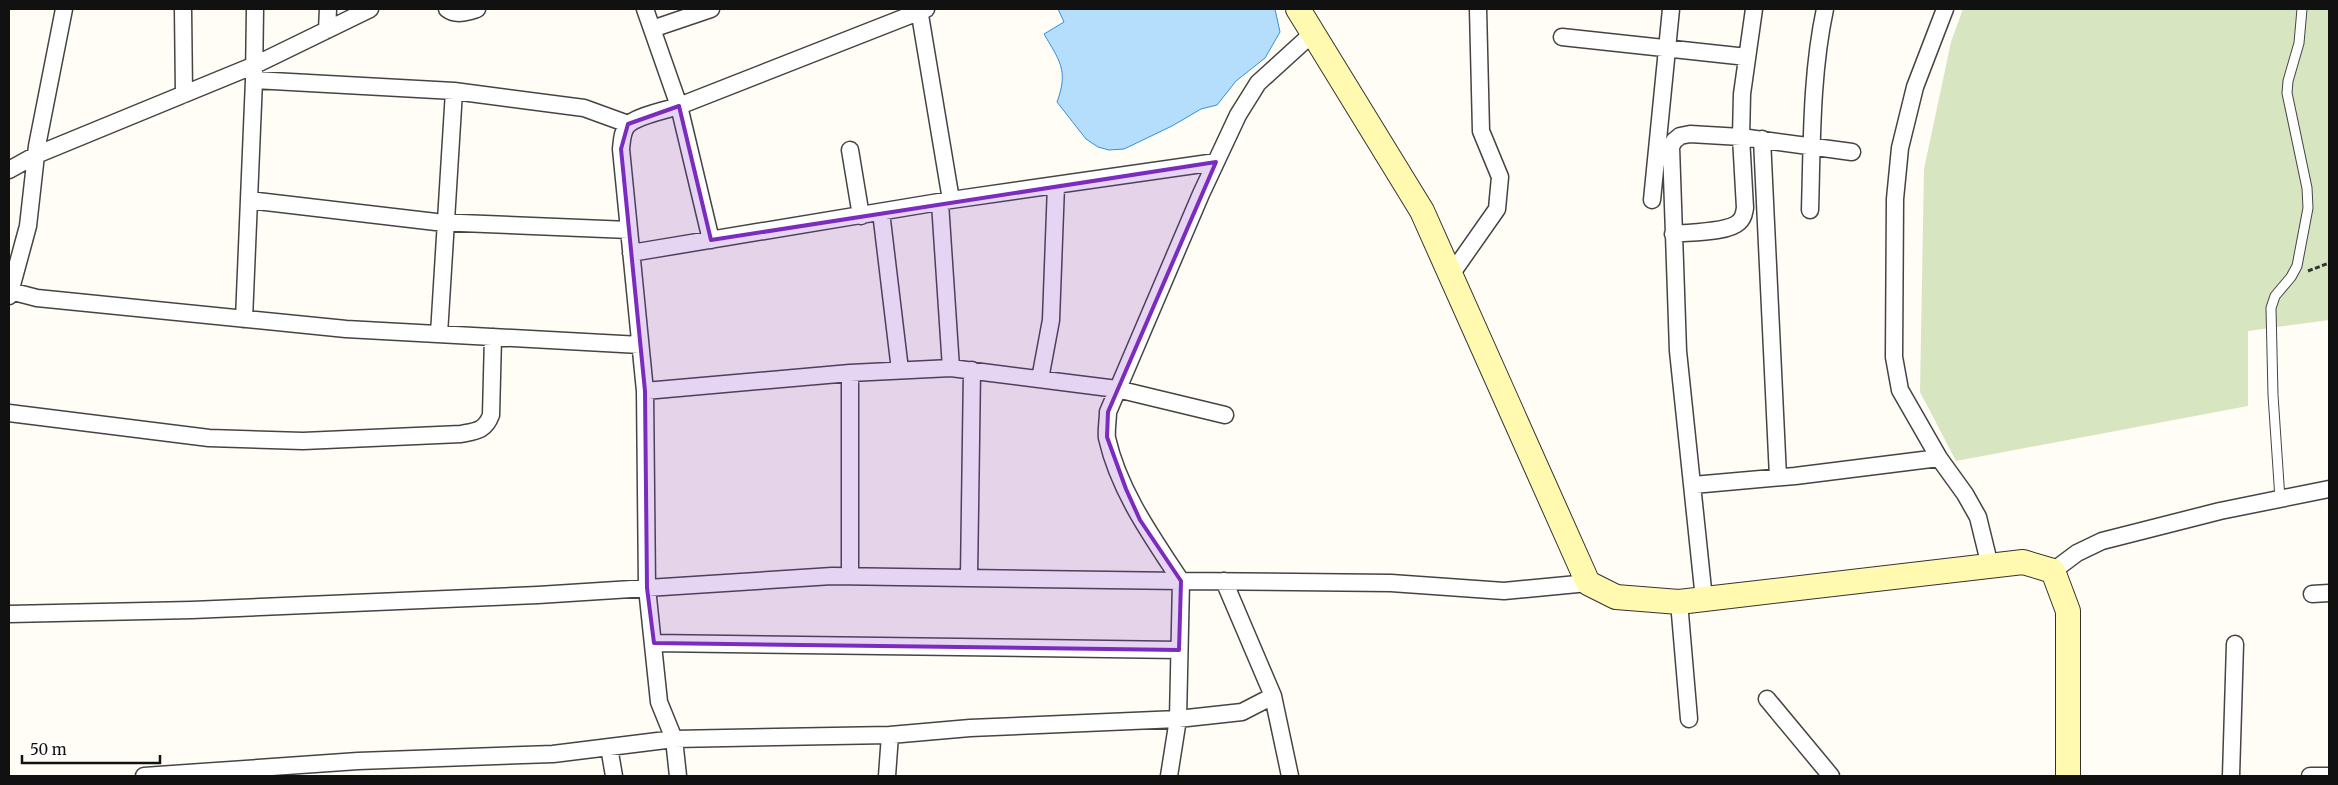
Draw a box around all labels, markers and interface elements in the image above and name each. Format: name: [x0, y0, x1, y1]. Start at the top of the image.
scale bar: [22, 732, 160, 764]
text: 50 m: [30, 740, 67, 759]

